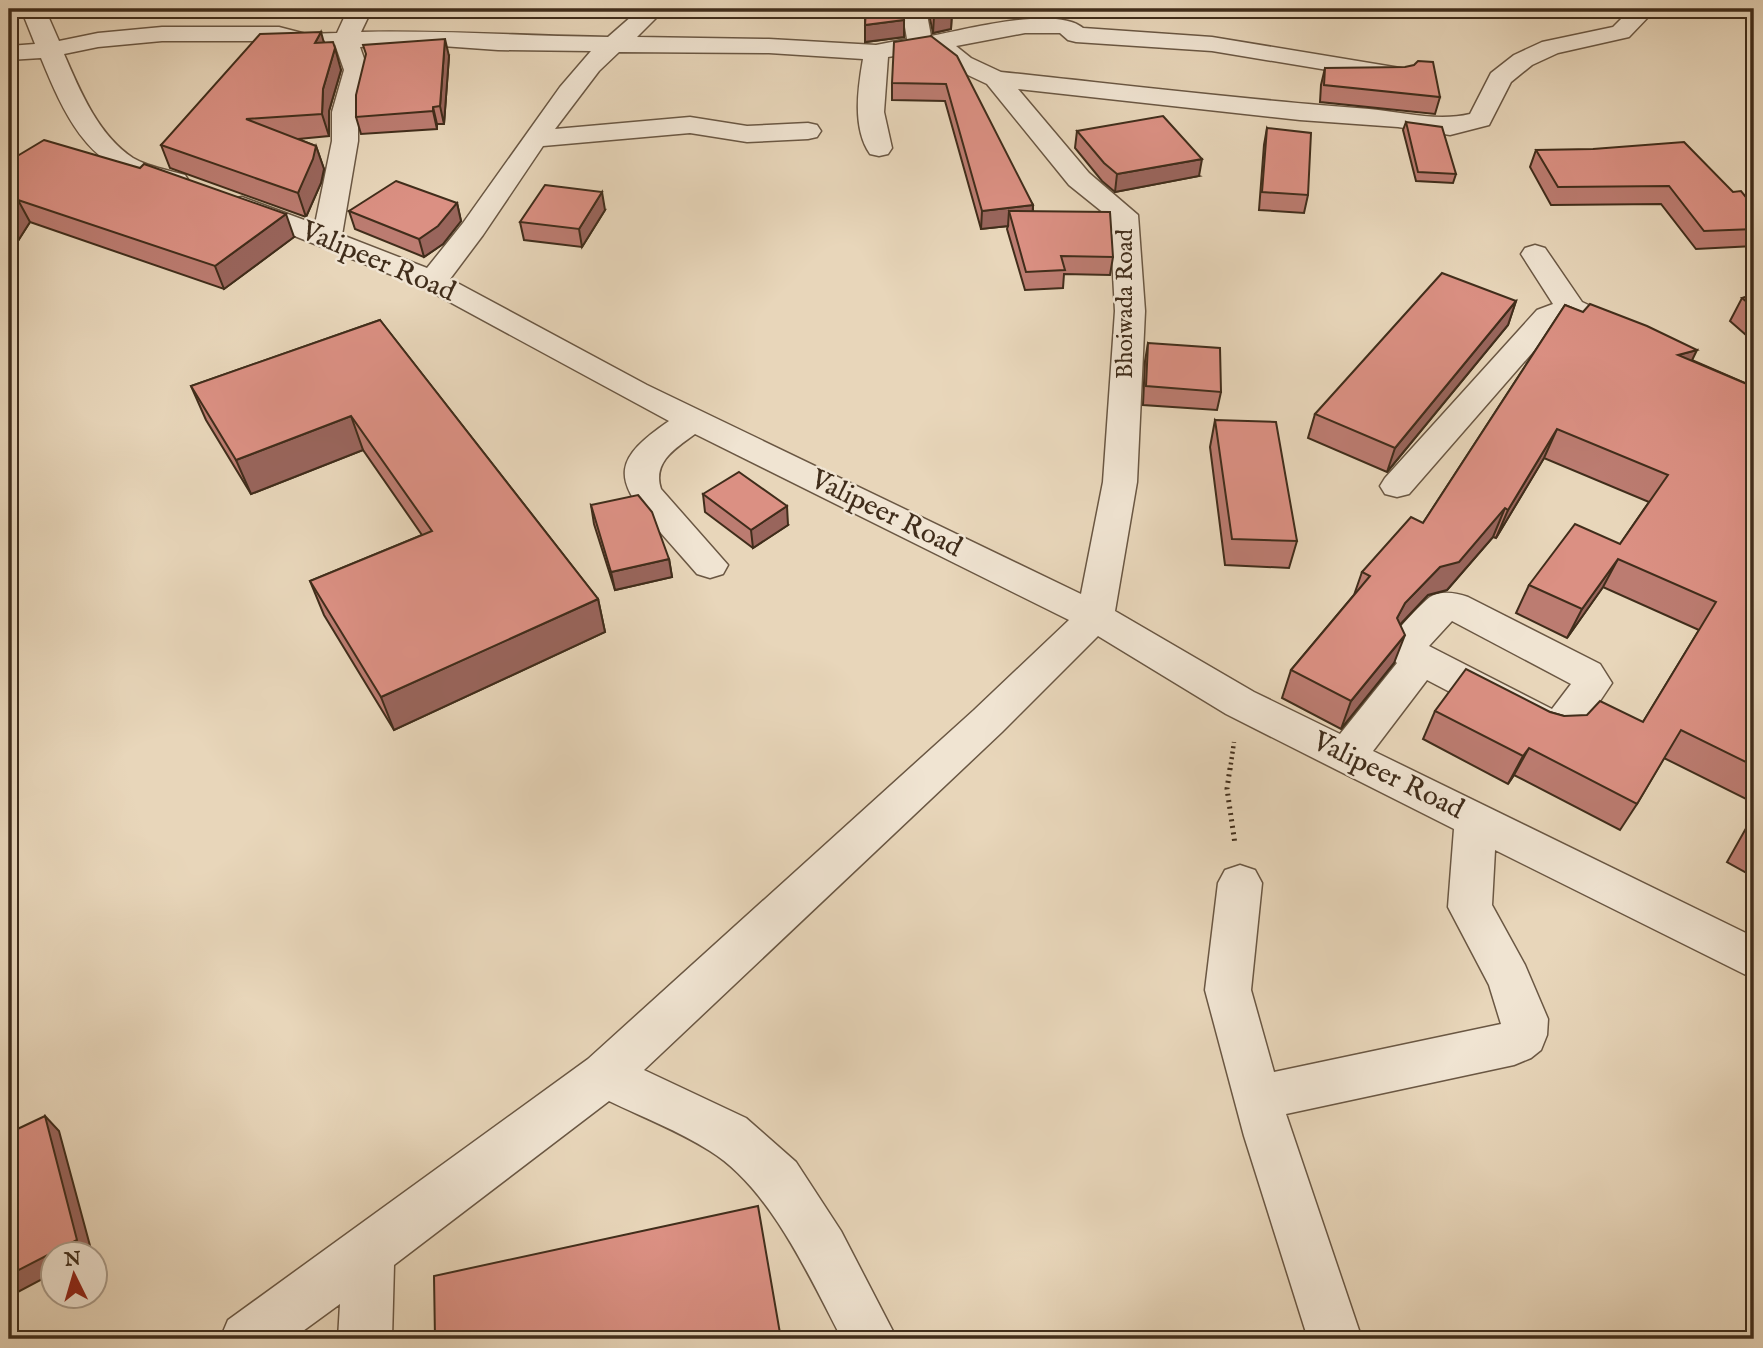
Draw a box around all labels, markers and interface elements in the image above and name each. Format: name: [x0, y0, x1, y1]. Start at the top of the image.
street label: Valipeer Road: [295, 213, 461, 310]
street label: Bhoiwada Road: [1111, 228, 1140, 379]
street label: Valipeer Road: [804, 462, 968, 566]
street label: Valipeer Road: [1306, 724, 1470, 828]
north arrow: [38, 1240, 108, 1310]
text: N: [62, 1247, 82, 1273]

